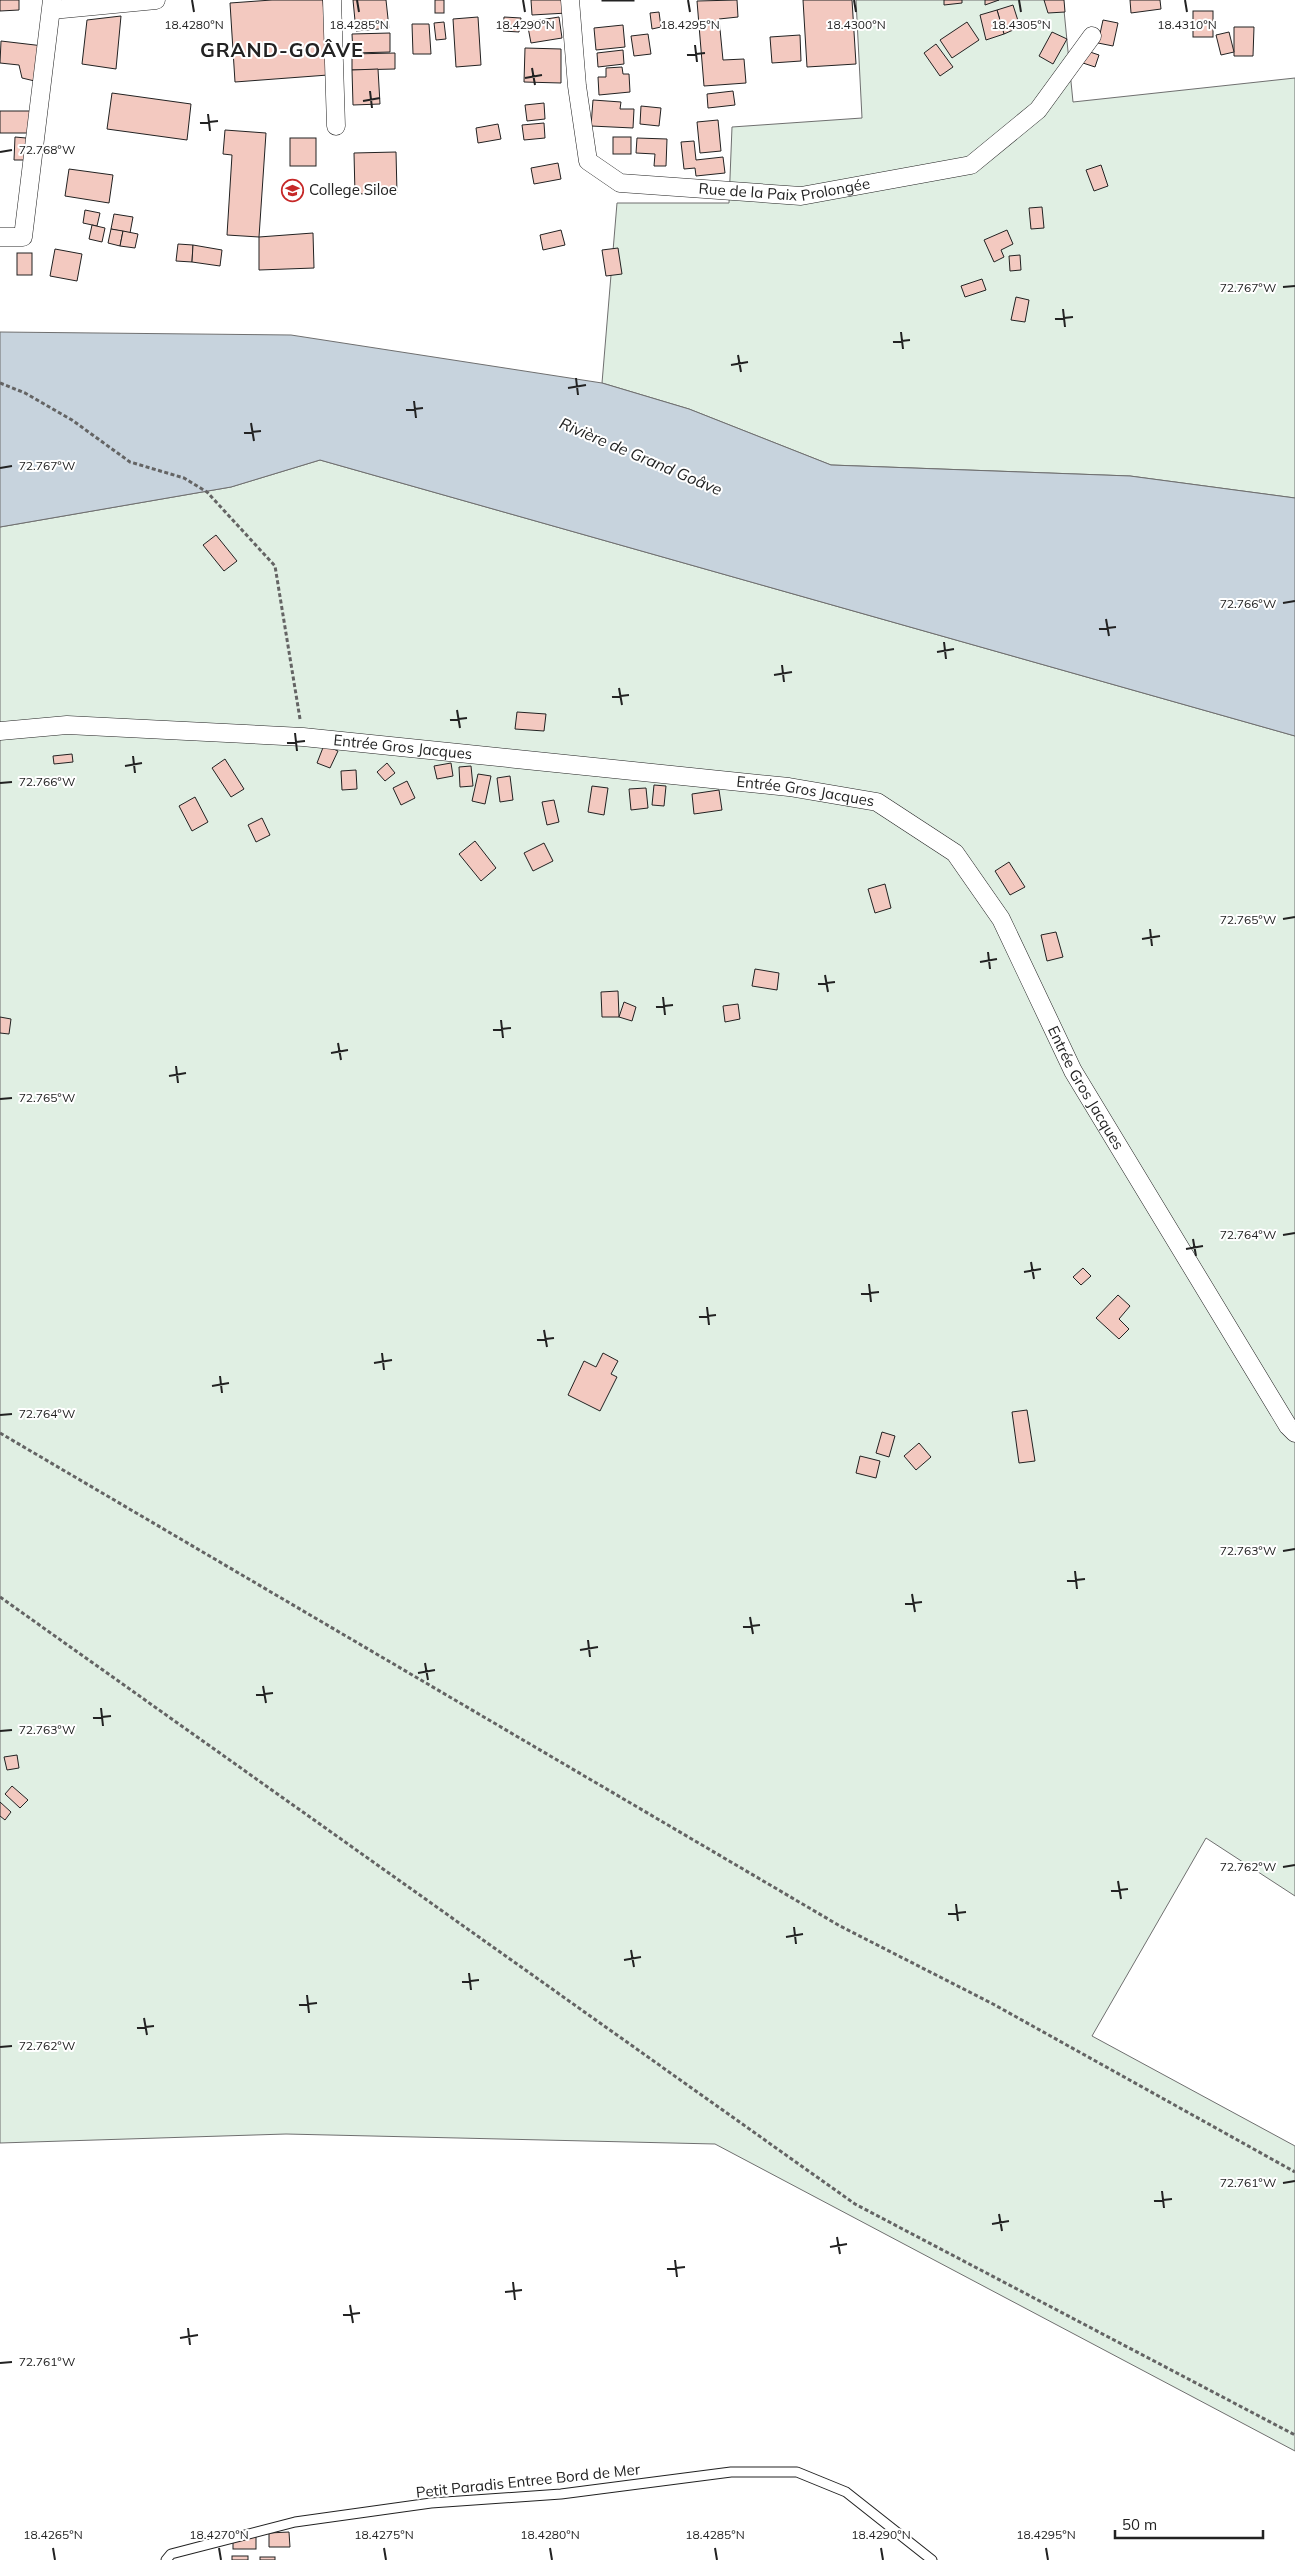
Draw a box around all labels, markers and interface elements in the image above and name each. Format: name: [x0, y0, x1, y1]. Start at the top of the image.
text: 18.4280°N: [164, 17, 224, 32]
text: 18.4285°N: [329, 17, 389, 32]
text: 18.4290°N: [495, 17, 555, 32]
text: 18.4295°N: [660, 17, 720, 32]
text: 18.4300°N: [826, 17, 886, 32]
text: 18.4305°N: [991, 17, 1051, 32]
text: 18.4310°N: [1157, 17, 1217, 32]
district label: GRAND-GOÂVE: [200, 37, 364, 62]
text: 72.768°W: [19, 142, 75, 157]
street label: Rue de la Paix Prolongée: [698, 174, 871, 205]
school or university icon: College Siloe: [281, 178, 305, 202]
place label: College Siloe: [309, 180, 397, 199]
text: 72.767°W: [1220, 280, 1276, 295]
water label: Rivière de Grand Goâve: [557, 413, 726, 499]
text: 72.767°W: [19, 458, 75, 473]
text: 72.766°W: [1220, 596, 1276, 611]
street label: Entrée Gros Jacques: [333, 730, 473, 763]
street label: Entrée Gros Jacques: [736, 772, 876, 810]
text: 72.766°W: [19, 774, 75, 789]
text: 72.765°W: [1220, 912, 1276, 927]
street label: Entrée Gros Jacques: [1044, 1023, 1128, 1153]
text: 72.765°W: [19, 1090, 75, 1105]
text: 72.764°W: [1220, 1227, 1276, 1242]
text: 72.764°W: [19, 1406, 75, 1421]
text: 72.763°W: [1220, 1543, 1276, 1558]
text: 72.763°W: [19, 1722, 75, 1737]
text: 72.762°W: [1220, 1859, 1276, 1874]
text: 72.762°W: [19, 2038, 75, 2053]
text: 72.761°W: [1220, 2175, 1276, 2190]
text: 72.761°W: [19, 2354, 75, 2369]
street label: Petit Paradis Entree Bord de Mer: [415, 2459, 642, 2502]
scale bar: [1115, 2508, 1262, 2540]
text: 50 m: [1122, 2515, 1157, 2534]
text: 18.4265°N: [23, 2527, 83, 2542]
text: 18.4270°N: [189, 2527, 249, 2542]
text: 18.4275°N: [354, 2527, 414, 2542]
text: 18.4280°N: [520, 2527, 580, 2542]
text: 18.4285°N: [685, 2527, 745, 2542]
text: 18.4290°N: [851, 2527, 911, 2542]
text: 18.4295°N: [1016, 2527, 1076, 2542]

